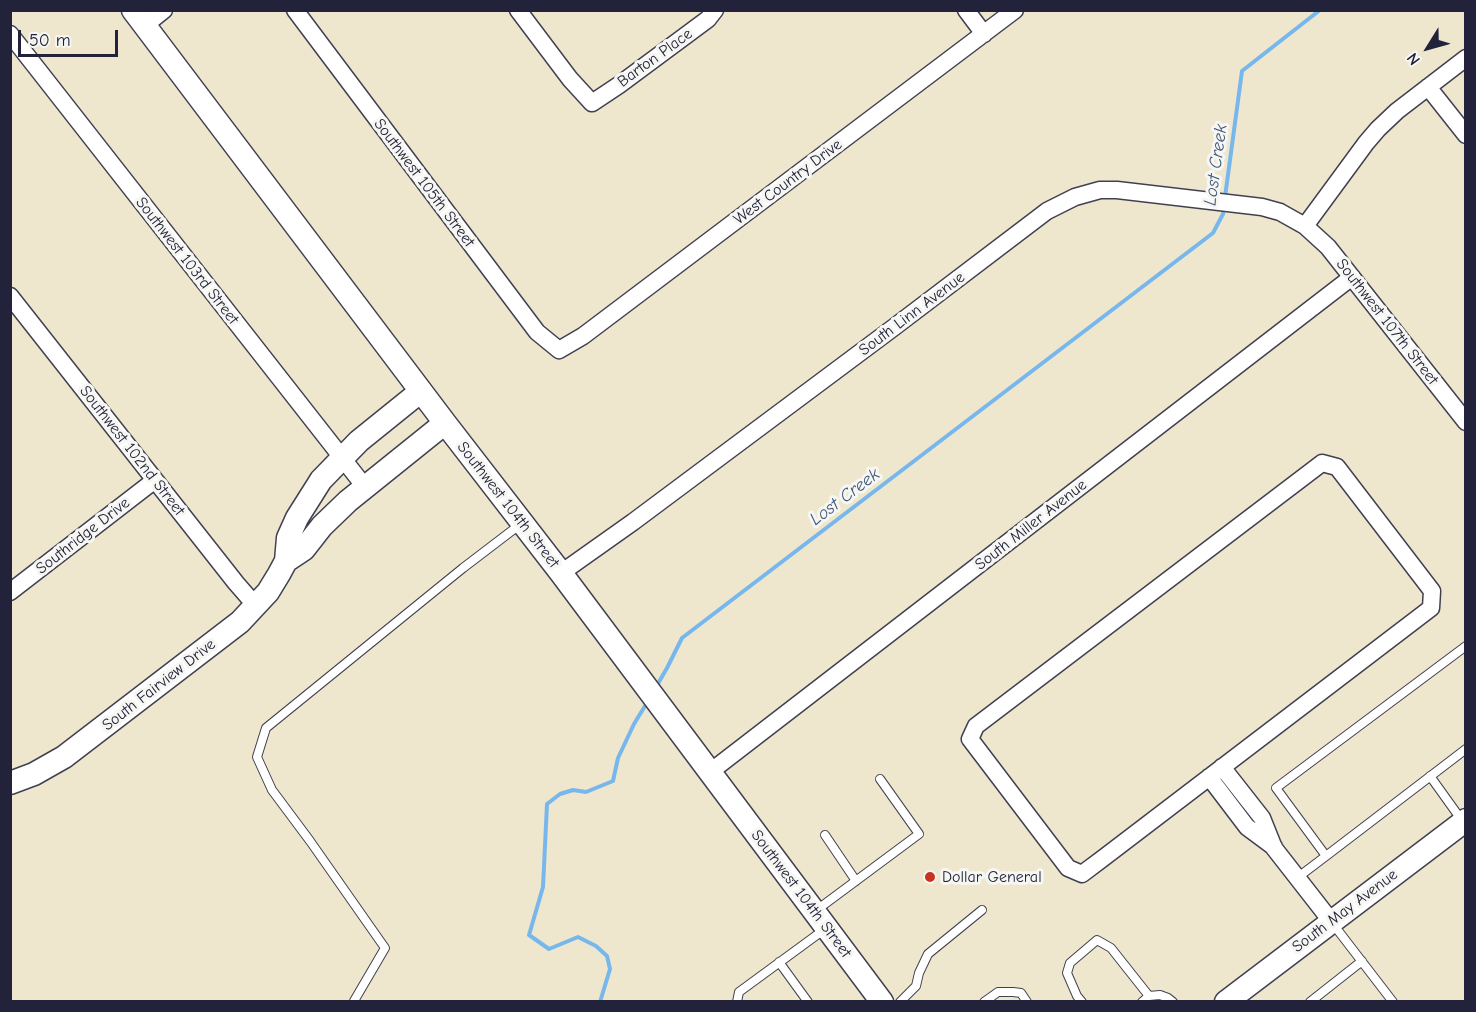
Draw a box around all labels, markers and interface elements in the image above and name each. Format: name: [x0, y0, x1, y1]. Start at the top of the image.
scale bar: [21, 18, 122, 56]
north arrow: [1398, 18, 1458, 78]
street label: Barton Place: [614, 24, 696, 92]
text: 50 m: [29, 30, 71, 51]
text: N: [1403, 49, 1424, 68]
street label: Southwest 105th Street: [369, 115, 479, 251]
water label: Lost Creek: [1200, 123, 1232, 207]
street label: West Country Drive: [730, 135, 846, 229]
street label: Southwest 103rd Street: [131, 193, 243, 329]
street label: Southwest 107th Street: [1332, 255, 1442, 389]
street label: South Linn Avenue: [855, 268, 969, 360]
street label: Southwest 102nd Street: [75, 382, 189, 520]
street label: Southwest 104th Street: [453, 438, 563, 572]
water label: Lost Creek: [806, 464, 884, 530]
street label: South Miller Avenue: [971, 475, 1091, 575]
street label: Southridge Drive: [32, 494, 134, 578]
street label: South Fairview Drive: [99, 635, 219, 735]
street label: Southwest 104th Street: [747, 826, 855, 962]
street label: South May Avenue: [1289, 865, 1401, 957]
place label: Dollar General: [942, 867, 1042, 887]
marker: Dollar General: [923, 870, 937, 884]

